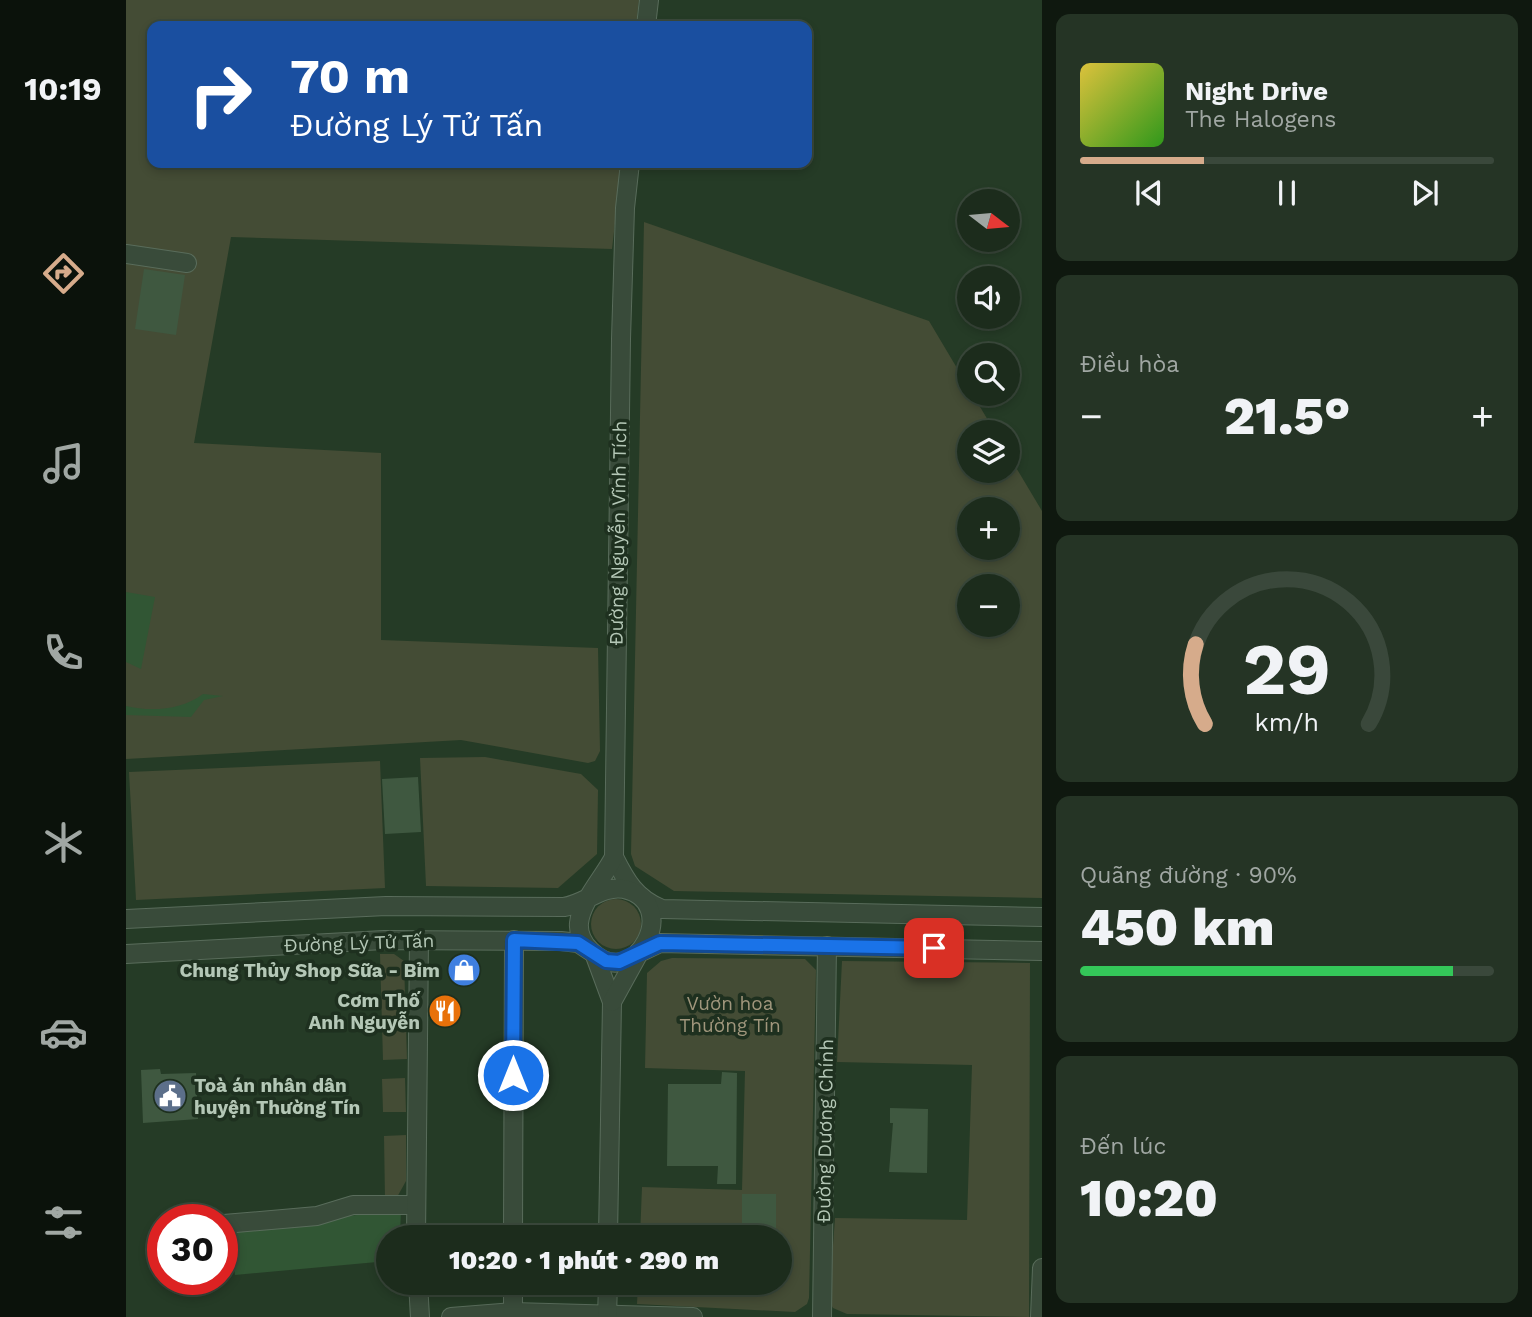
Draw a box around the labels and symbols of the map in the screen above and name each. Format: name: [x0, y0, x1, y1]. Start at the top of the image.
north arrow: [957, 189, 1020, 252]
street label: Đường Nguyễn Vĩnh Tích: [605, 420, 631, 646]
pin: [904, 918, 964, 978]
street label: Đường Lý Tử Tấn: [283, 929, 435, 957]
shop icon: Chung Thủy Shop Sữa - Bỉm: [445, 951, 483, 989]
place label: Chung Thủy Shop Sữa - Bỉm: [179, 959, 440, 982]
place label: Cơm Thố Anh Nguyễn: [308, 989, 422, 1034]
restaurant icon: Cơm Thố Anh Nguyễn: [426, 992, 464, 1030]
park label: Vườn hoa Thường Tín: [679, 992, 781, 1037]
position arrow: [476, 1038, 550, 1112]
street label: Đường Dương Chính: [812, 1039, 838, 1223]
place label: Toà án nhân dân huyện Thường Tín: [194, 1074, 360, 1119]
public building icon: Toà án nhân dân huyện Thường Tín: [151, 1077, 189, 1115]
speed limit sign: 30: [147, 1204, 238, 1295]

